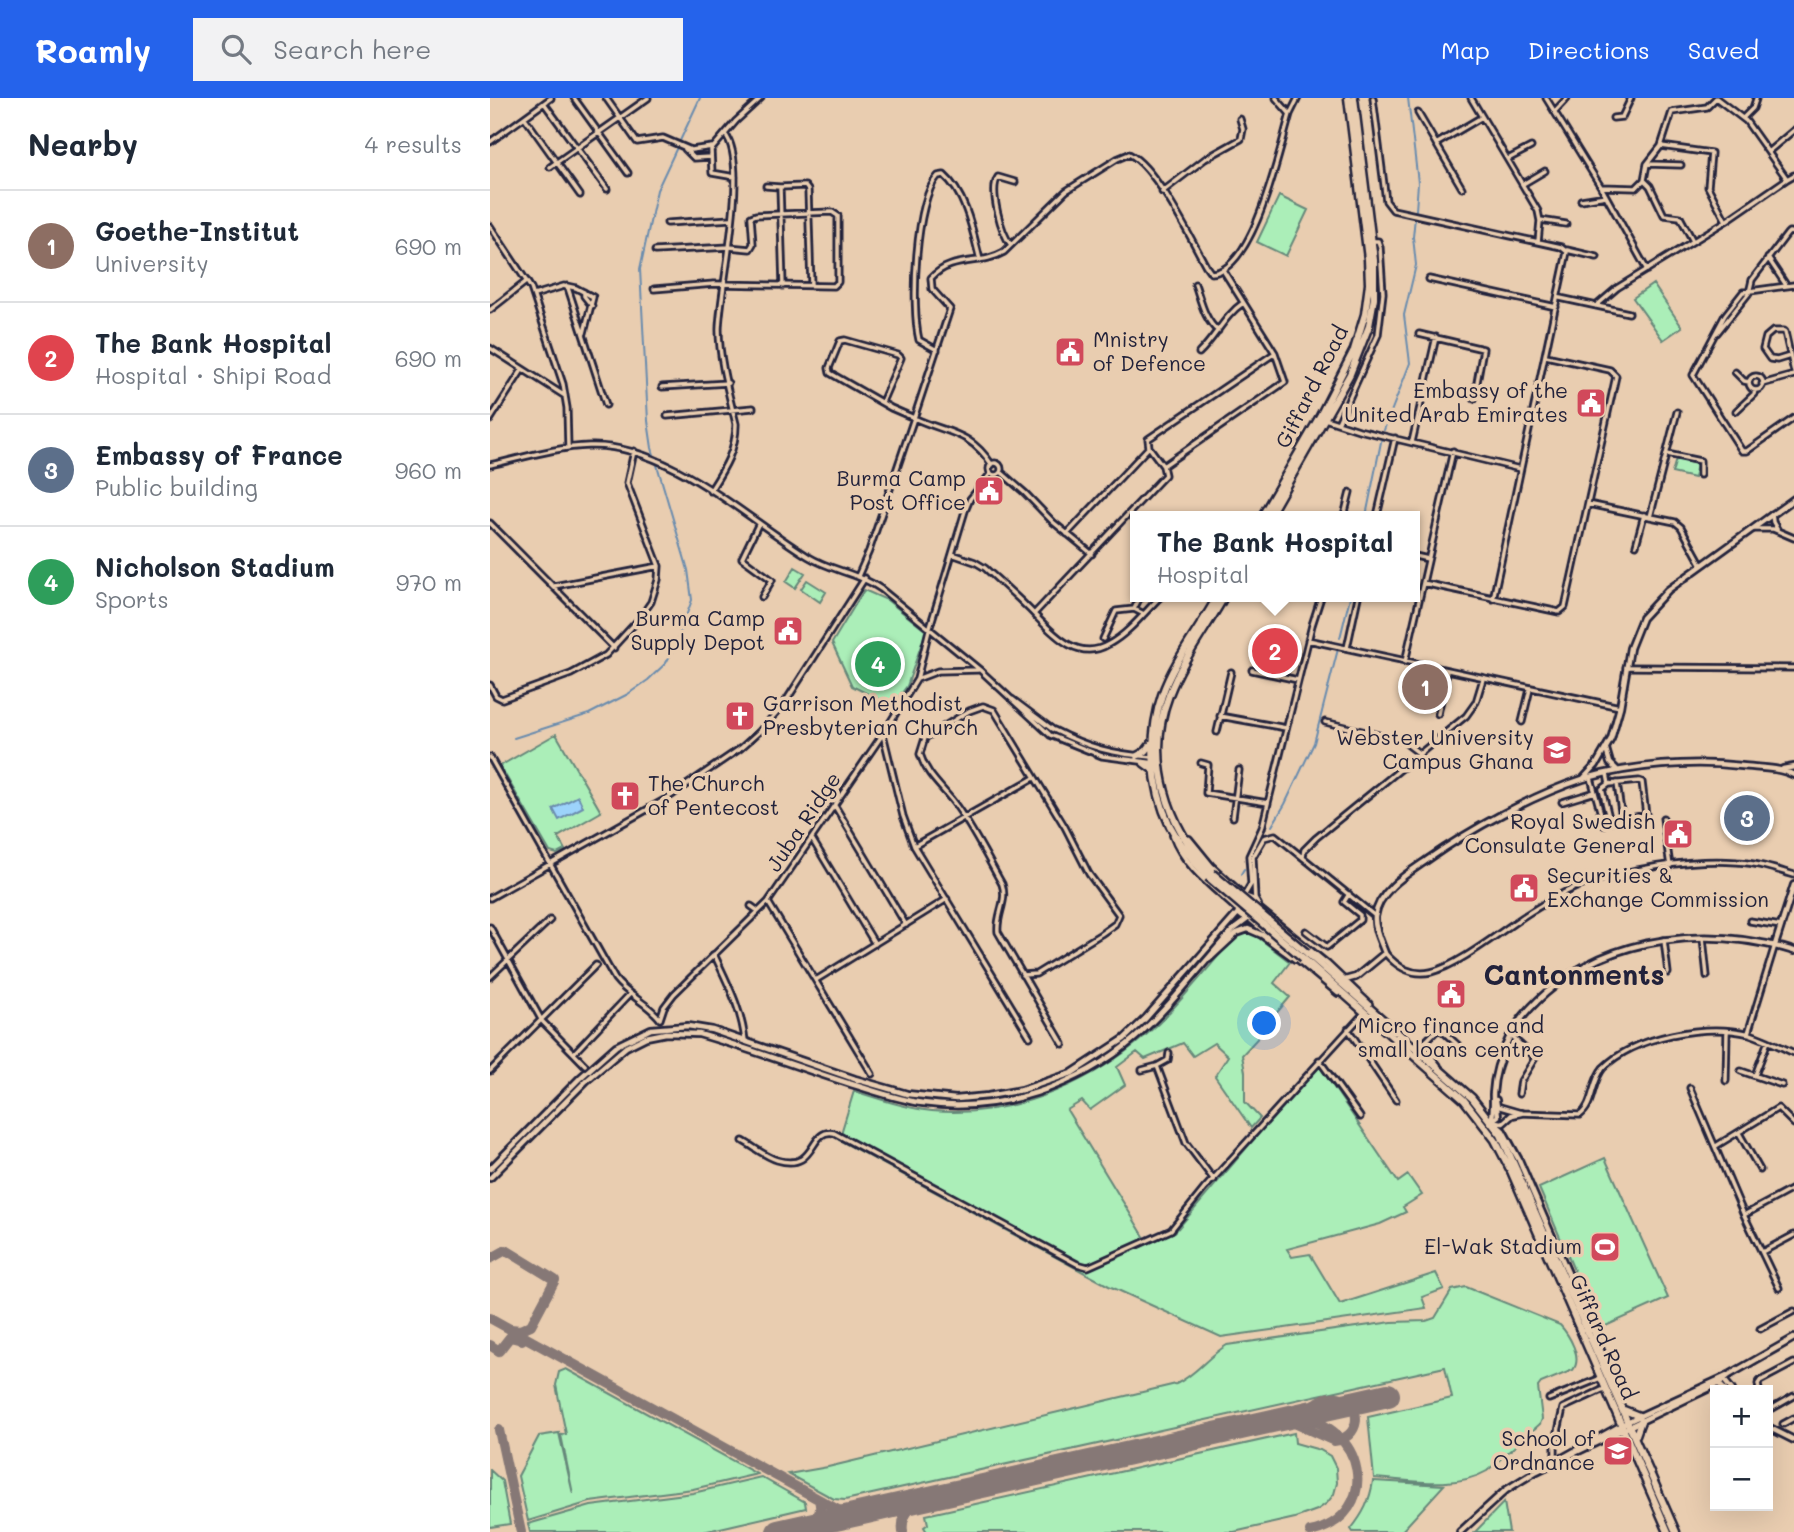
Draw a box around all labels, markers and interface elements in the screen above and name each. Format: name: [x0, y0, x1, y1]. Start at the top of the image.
search box: [193, 18, 683, 81]
text: Roamly: [35, 28, 151, 71]
icon: search: [217, 30, 255, 68]
text: Search here: [273, 32, 431, 66]
text: Map: [1441, 34, 1490, 65]
text: Directions: [1528, 34, 1650, 65]
text: Saved: [1688, 34, 1759, 65]
text: Nearby: [28, 124, 138, 164]
text: 4 results: [365, 129, 462, 159]
text: Goethe-Institut: [95, 214, 299, 248]
text: 1: [46, 231, 56, 261]
text: 690 m: [395, 231, 462, 261]
text: University: [95, 248, 208, 278]
street label: Giffard Road: [1268, 320, 1353, 452]
place label: Mnistry of Defence: [1093, 325, 1206, 376]
text: The Bank Hospital: [95, 326, 332, 360]
public building icon: Mnistry of Defence: [1053, 335, 1087, 369]
text: 2: [45, 343, 57, 373]
text: 690 m: [395, 343, 462, 373]
text: Hospital · Shipi Road: [95, 360, 331, 390]
place label: Embassy of the United Arab Emirates: [1344, 376, 1568, 427]
public building icon: Embassy of the United Arab Emirates: [1574, 386, 1608, 420]
text: Embassy of France: [95, 438, 343, 472]
text: 3: [44, 455, 58, 485]
text: 960 m: [395, 455, 462, 485]
place label: Burma Camp Post Office: [837, 464, 966, 515]
text: Public building: [95, 472, 258, 502]
public building icon: Burma Camp Post Office: [972, 474, 1006, 508]
popup: [1130, 511, 1420, 602]
text: The Bank Hospital: [1157, 525, 1393, 559]
text: Nicholson Stadium: [95, 550, 335, 584]
text: Hospital: [1157, 559, 1249, 589]
text: 4: [44, 567, 58, 597]
text: 970 m: [396, 567, 462, 597]
text: Sports: [95, 584, 169, 614]
place label: Burma Camp Supply Depot: [631, 604, 765, 655]
public building icon: Burma Camp Supply Depot: [771, 614, 805, 648]
pin: 2: [1252, 625, 1298, 677]
pin: 4: [855, 638, 901, 690]
pin: 1: [1402, 661, 1448, 713]
place label: Garrison Methodist Presbyterian Church: [763, 689, 978, 740]
church icon: Garrison Methodist Presbyterian Church: [723, 699, 757, 733]
place label: Webster University Campus Ghana: [1336, 723, 1534, 774]
school or university icon: Webster University Campus Ghana: [1540, 733, 1574, 767]
street label: Juba Ridge: [760, 766, 846, 876]
place label: The Church of Pentecost: [648, 769, 779, 820]
church icon: The Church of Pentecost: [608, 779, 642, 813]
pin: 3: [1724, 792, 1770, 844]
place label: Royal Swedish Consulate General: [1465, 807, 1655, 858]
public building icon: Royal Swedish Consulate General: [1661, 817, 1695, 851]
place label: Securities & Exchange Commission: [1547, 861, 1769, 912]
public building icon: Securities & Exchange Commission: [1507, 871, 1541, 905]
district label: Cantonments: [1483, 956, 1665, 992]
public building icon: Micro finance and small loans centre: [1434, 977, 1468, 1011]
your location: [1247, 1006, 1281, 1040]
place label: Micro finance and small loans centre: [1358, 1011, 1544, 1062]
sports icon: El-Wak Stadium: [1588, 1230, 1622, 1264]
place label: El-Wak Stadium: [1424, 1232, 1582, 1259]
street label: Giffard Road: [1565, 1270, 1644, 1403]
map controls: [1710, 1385, 1773, 1511]
button: +: [1710, 1385, 1773, 1448]
place label: School of Ordnance: [1493, 1424, 1596, 1475]
school or university icon: School of Ordnance: [1601, 1434, 1635, 1468]
button: −: [1710, 1448, 1773, 1511]

